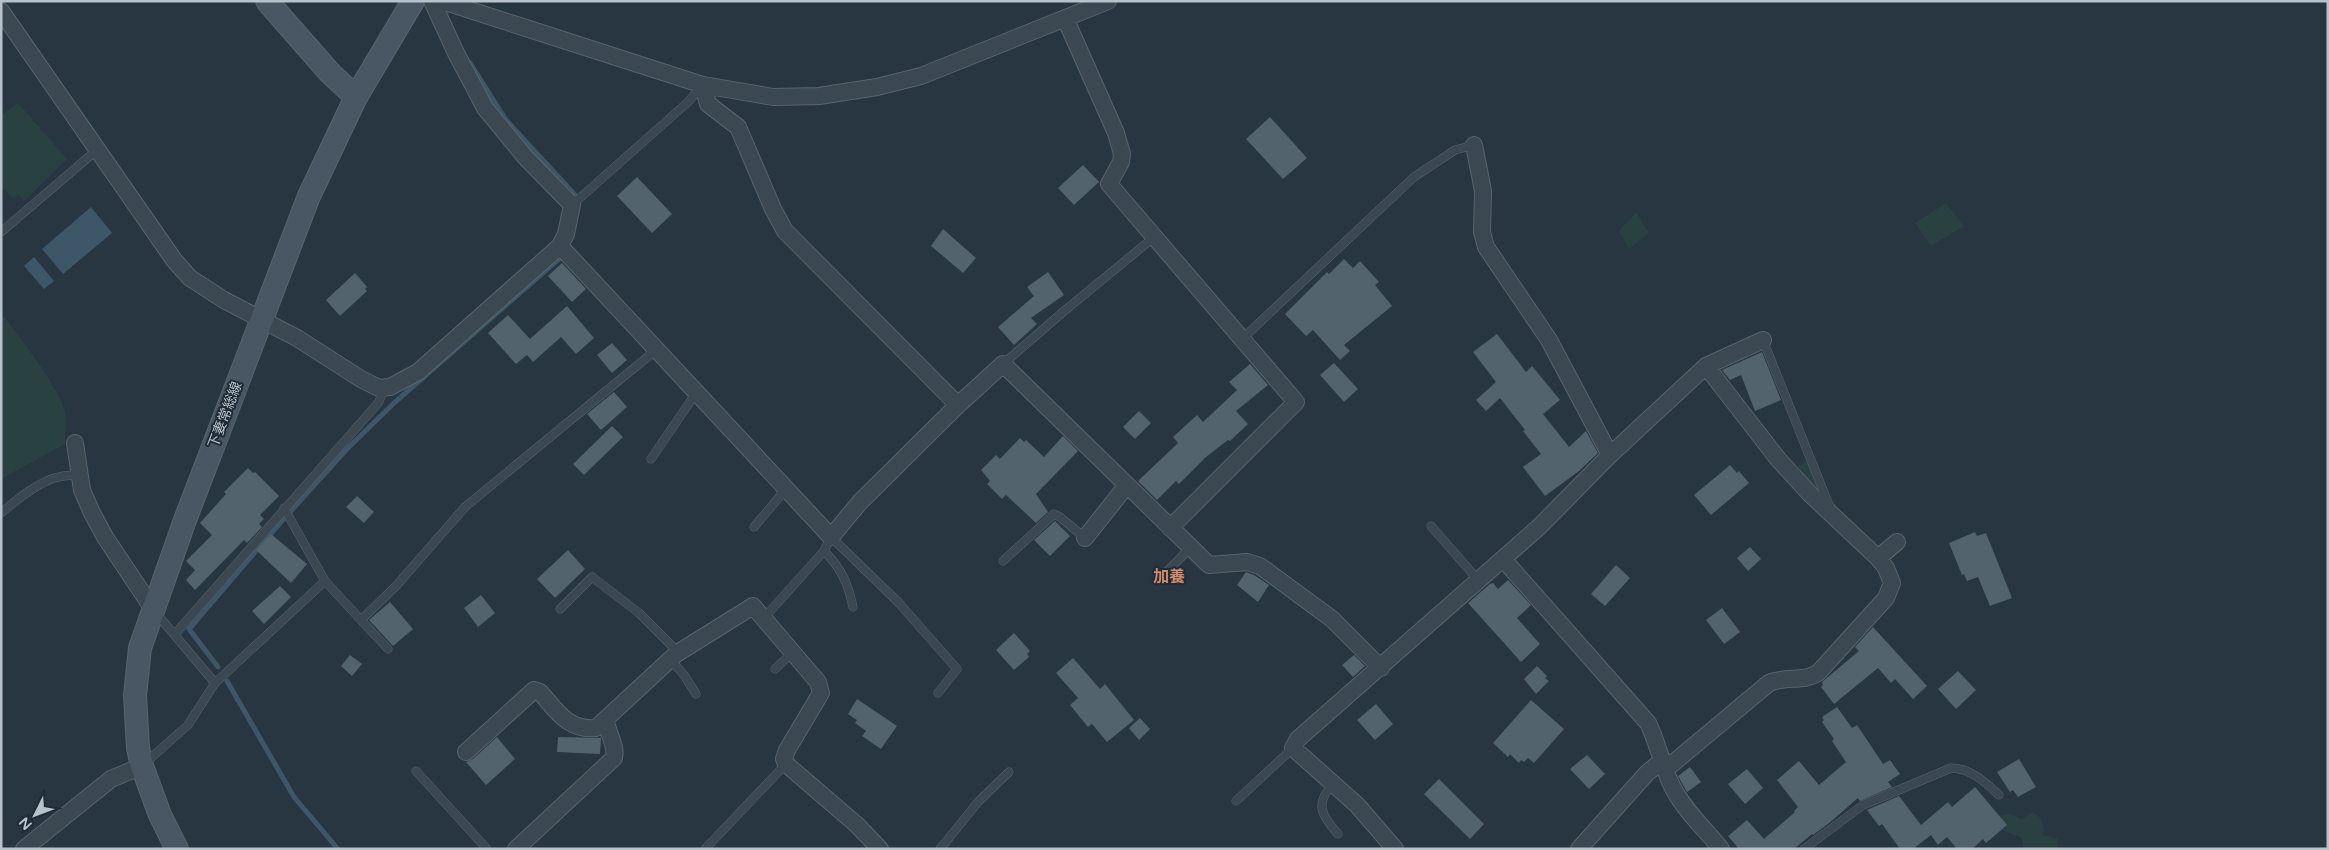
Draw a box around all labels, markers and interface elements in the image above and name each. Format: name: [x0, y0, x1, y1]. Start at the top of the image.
street label: 下妻常総線: [205, 379, 245, 451]
district label: 加養: [1153, 567, 1185, 587]
north arrow: [10, 790, 60, 840]
text: N: [16, 813, 36, 833]

